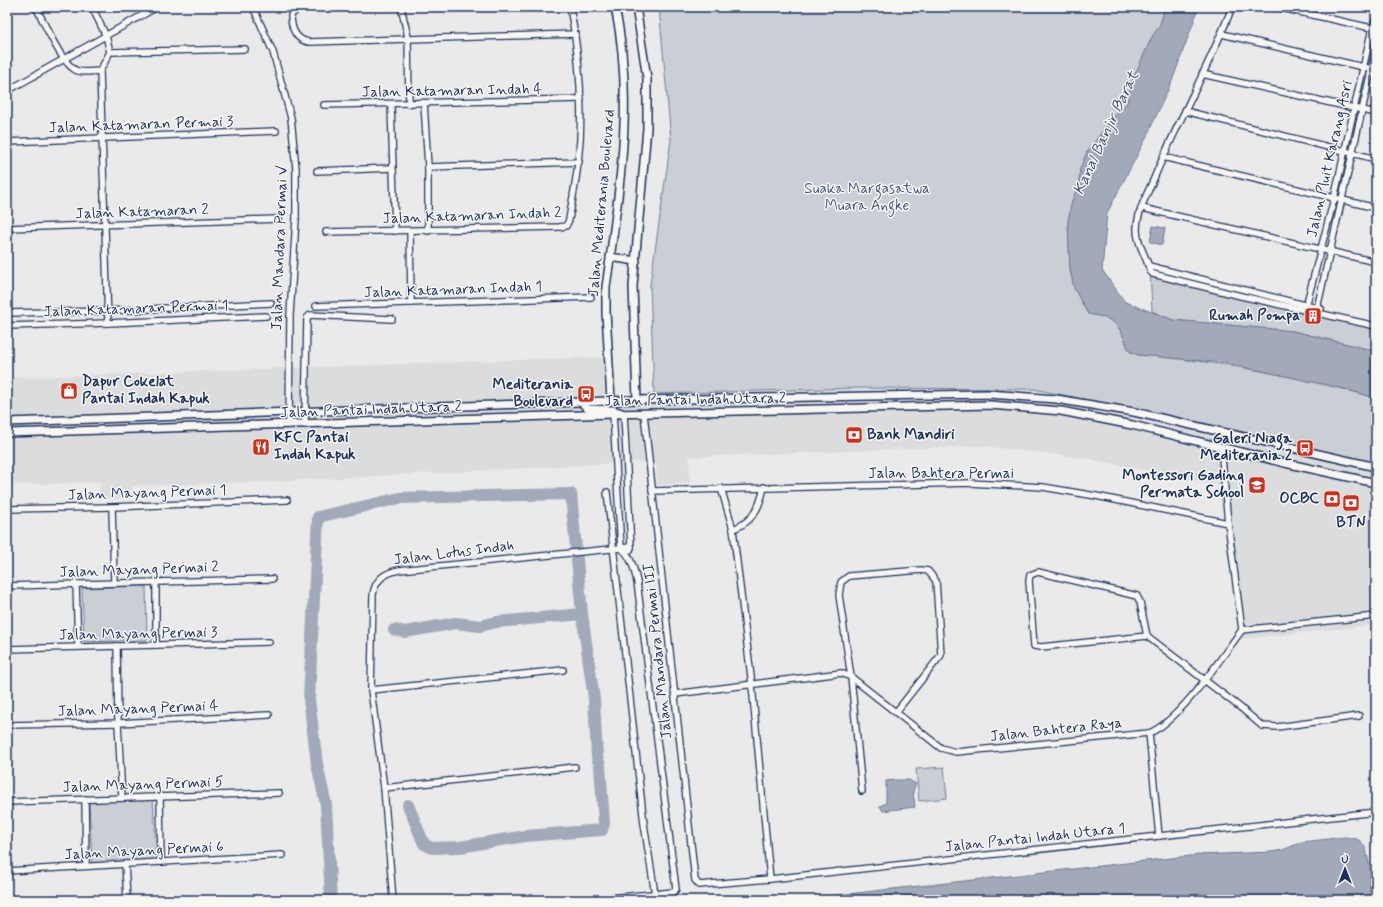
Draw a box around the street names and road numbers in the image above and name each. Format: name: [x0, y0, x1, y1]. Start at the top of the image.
street label: Jalan Katamaran Indah 4: [362, 79, 543, 103]
street label: Jalan Pluit Karang Asri: [1302, 79, 1358, 239]
street label: Jalan Mediterania Boulevard: [584, 109, 620, 297]
street label: Jalan Katamaran Permai 3: [48, 112, 234, 138]
street label: Jalan Mandara Permai V: [267, 165, 293, 331]
street label: Jalan Katamaran 2: [75, 200, 209, 224]
street label: Jalan Katamaran Indah 2: [382, 203, 562, 229]
street label: Jalan Katamaran Indah 1: [363, 277, 543, 303]
street label: Jalan Katamaran Permai 1: [43, 296, 229, 322]
street label: Jalan Pantai Indah Utara 2: [604, 388, 786, 412]
street label: Jalan Pantai Indah Utara 2: [280, 397, 462, 423]
street label: Jalan Bahtera Permai: [868, 464, 1014, 484]
street label: Jalan Mayang Permai 1: [67, 480, 227, 506]
street label: Jalan Lotus Indah: [392, 536, 516, 570]
street label: Jalan Mayang Permai 2: [59, 557, 219, 583]
street label: Jalan Mandara Permai III: [639, 562, 677, 740]
street label: Jalan Mayang Permai 3: [58, 623, 218, 645]
street label: Jalan Mayang Permai 4: [57, 696, 219, 722]
street label: Jalan Bahtera Raya: [989, 713, 1123, 747]
street label: Jalan Mayang Permai 5: [62, 772, 224, 798]
street label: Jalan Pantai Indah Utara 1: [944, 819, 1126, 857]
street label: Jalan Mayang Permai 6: [64, 837, 225, 865]

